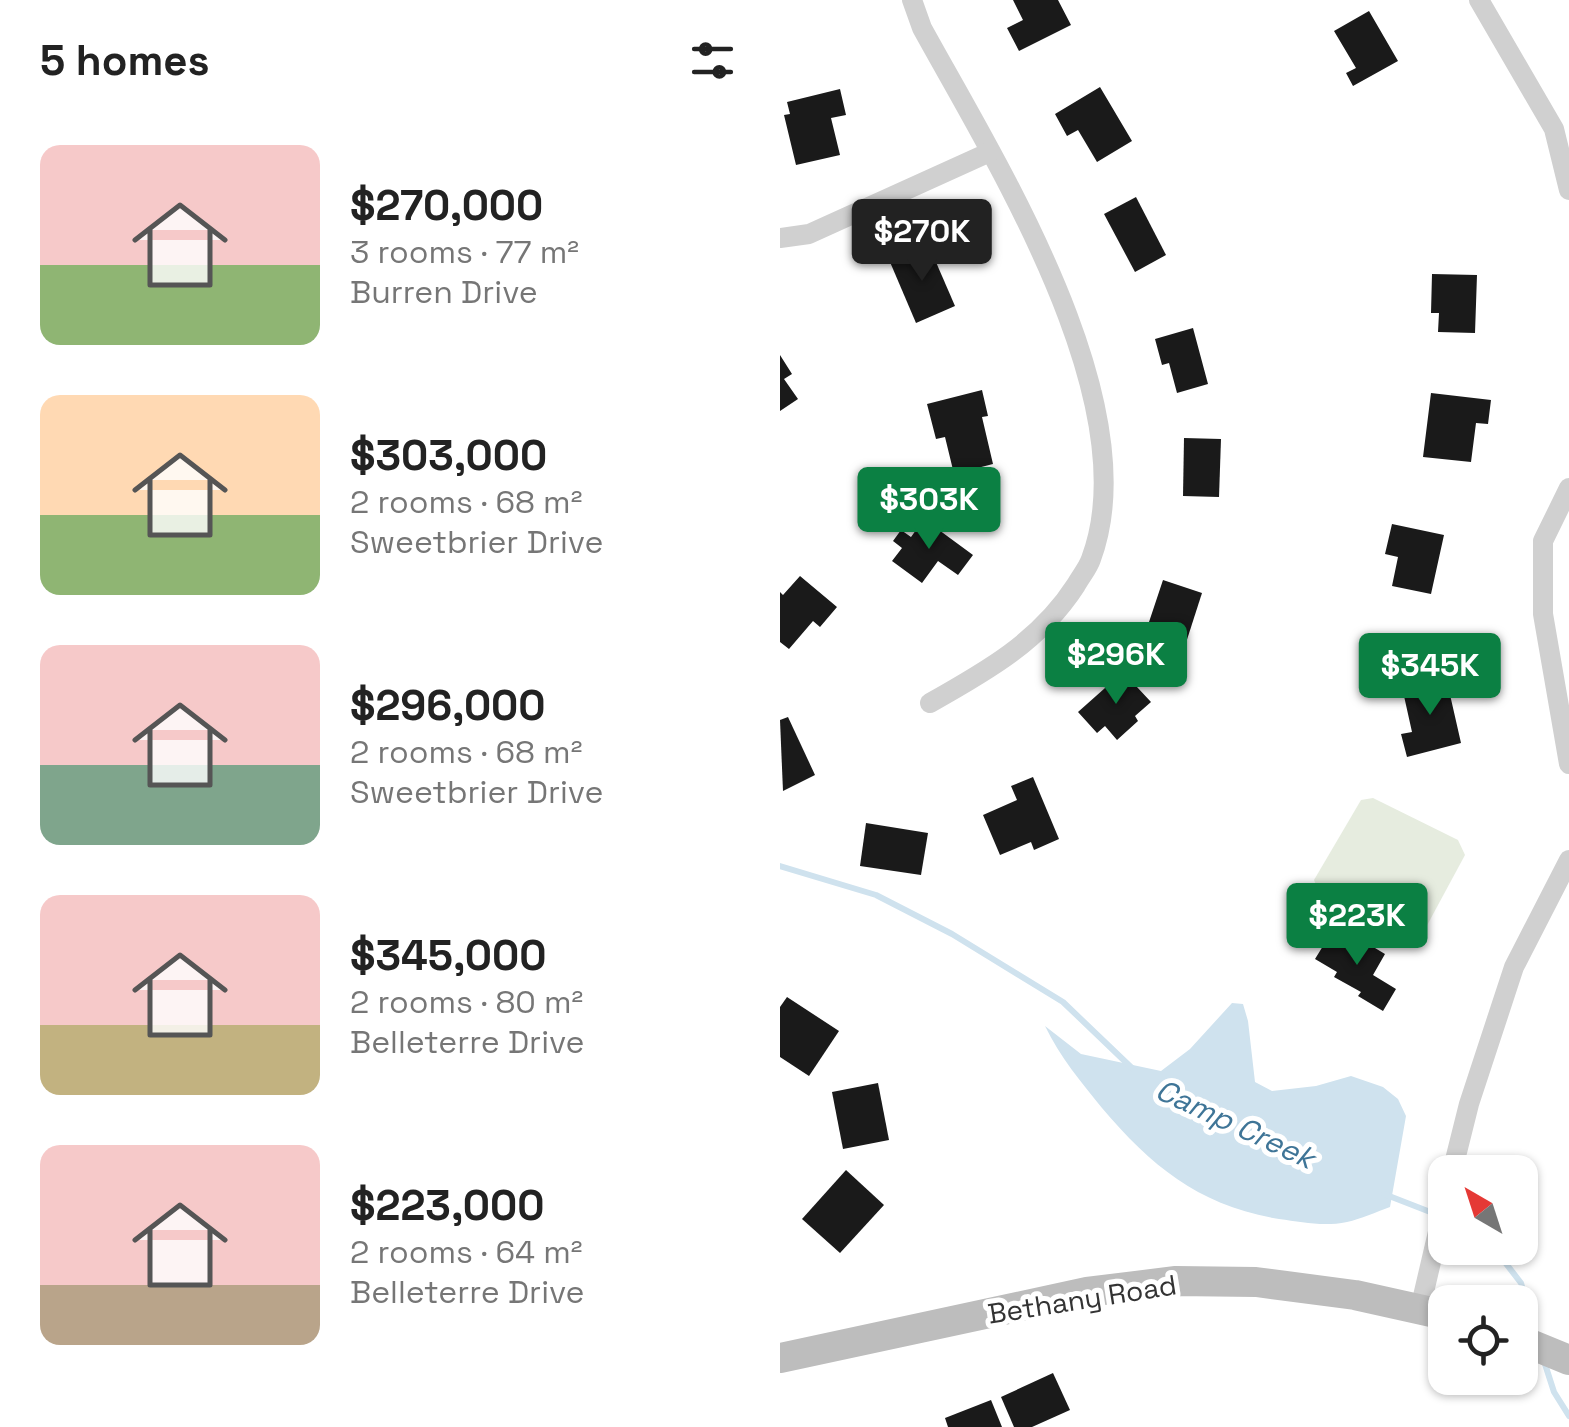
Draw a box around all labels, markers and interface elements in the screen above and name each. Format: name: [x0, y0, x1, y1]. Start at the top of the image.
icon: filters: [685, 33, 740, 88]
text: 5 homes: [40, 34, 210, 87]
text: $270,000: [350, 179, 543, 232]
icon: home: [120, 185, 240, 305]
pin: $270K: [852, 199, 992, 284]
text: $270K: [874, 211, 970, 251]
text: 3 rooms · 77 m²: [350, 232, 579, 272]
text: Burren Drive: [350, 272, 538, 312]
text: $303,000: [350, 429, 547, 482]
icon: home: [120, 435, 240, 555]
pin: $303K: [859, 467, 999, 552]
text: $303K: [879, 479, 979, 519]
text: 2 rooms · 68 m²: [350, 482, 582, 522]
text: Sweetbrier Drive: [350, 522, 603, 562]
pin: $296K: [1046, 622, 1186, 707]
pin: $345K: [1360, 633, 1500, 718]
text: $296K: [1067, 634, 1165, 674]
text: $345K: [1381, 645, 1479, 685]
text: $296,000: [350, 679, 546, 732]
icon: home: [120, 685, 240, 805]
text: 2 rooms · 68 m²: [350, 732, 582, 772]
text: Sweetbrier Drive: [350, 772, 603, 812]
pin: $223K: [1287, 883, 1427, 968]
text: $223K: [1309, 895, 1405, 935]
text: $345,000: [350, 929, 546, 982]
icon: home: [120, 935, 240, 1055]
text: 2 rooms · 80 m²: [350, 982, 583, 1022]
text: Belleterre Drive: [350, 1022, 585, 1062]
water label: Camp Creek: [1149, 1070, 1324, 1179]
north arrow: [1428, 1155, 1538, 1265]
map controls: [1428, 1155, 1538, 1395]
text: $223,000: [350, 1179, 544, 1232]
icon: home: [120, 1185, 240, 1305]
text: 2 rooms · 64 m²: [350, 1232, 582, 1272]
street label: Bethany Road: [985, 1266, 1179, 1332]
text: Belleterre Drive: [350, 1272, 585, 1312]
button: locate: [1428, 1285, 1538, 1395]

